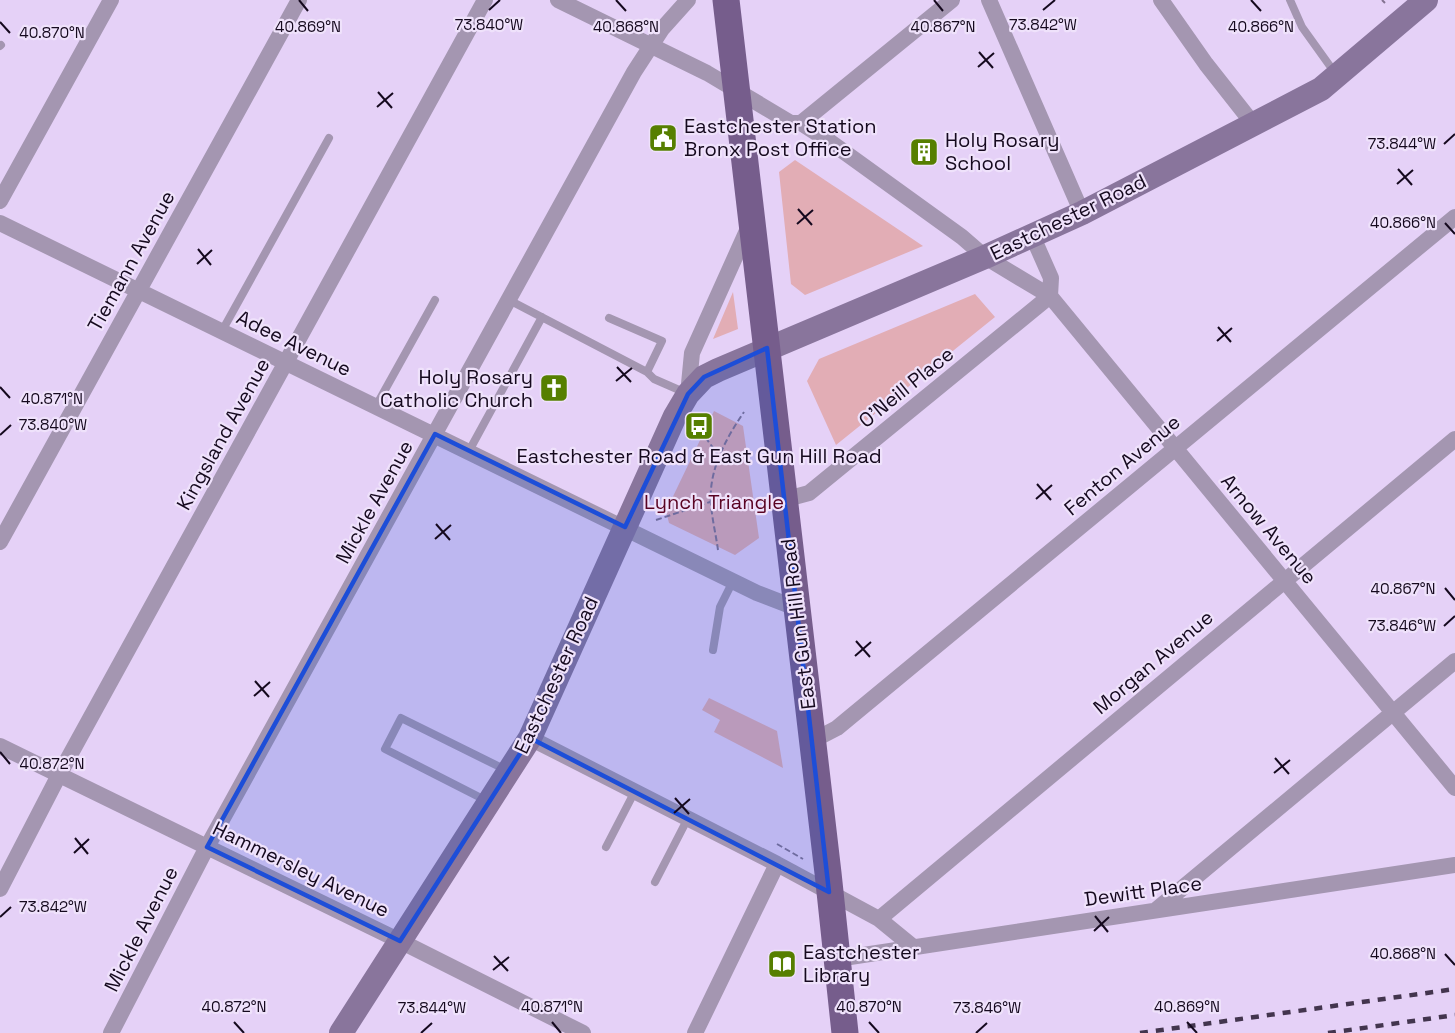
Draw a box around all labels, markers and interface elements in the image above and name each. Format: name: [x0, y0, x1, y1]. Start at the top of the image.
text: 73.840°W: [455, 15, 523, 34]
text: 73.842°W: [1009, 15, 1077, 34]
text: 40.869°N: [275, 17, 341, 36]
text: 40.868°N: [593, 17, 659, 36]
text: 40.867°N: [911, 17, 976, 36]
text: 40.866°N: [1228, 17, 1294, 36]
text: 40.870°N: [19, 23, 85, 42]
place label: Eastchester Station Bronx Post Office: [684, 113, 877, 162]
public building icon: Eastchester Station Bronx Post Office: [647, 122, 679, 154]
place label: Holy Rosary School: [945, 127, 1059, 176]
text: 73.844°W: [1368, 134, 1436, 153]
building icon: Holy Rosary School: [908, 136, 940, 168]
street label: Eastchester Road: [986, 168, 1150, 266]
street label: Tiemann Avenue: [82, 186, 180, 336]
text: 40.866°N: [1370, 213, 1436, 232]
street label: Adee Avenue: [232, 304, 356, 382]
street label: O'Neill Place: [853, 341, 959, 433]
street label: Kingsland Avenue: [170, 353, 276, 515]
place label: Holy Rosary Catholic Church: [380, 364, 533, 413]
church icon: Holy Rosary Catholic Church: [538, 372, 570, 404]
text: 40.871°N: [21, 389, 83, 408]
street label: Fenton Avenue: [1059, 409, 1185, 521]
bus stop icon: Eastchester Road & East Gun Hill Road: [683, 410, 715, 442]
text: 73.840°W: [19, 415, 87, 434]
street label: Mickle Avenue: [329, 436, 419, 568]
place label: Eastchester Road & East Gun Hill Road: [516, 443, 882, 469]
street label: Arnow Avenue: [1215, 469, 1323, 589]
park label: Lynch Triangle: [644, 489, 784, 515]
street label: East Gun Hill Road: [775, 537, 821, 711]
text: 40.867°N: [1371, 579, 1436, 598]
street label: Eastchester Road: [508, 592, 604, 758]
street label: Morgan Avenue: [1088, 604, 1218, 720]
text: 73.846°W: [1368, 616, 1436, 635]
text: 40.872°N: [20, 754, 84, 773]
street label: Hammersley Avenue: [208, 815, 394, 923]
street label: Mickle Avenue: [98, 862, 184, 996]
street label: Dewitt Place: [1082, 870, 1204, 912]
text: 73.842°W: [19, 897, 87, 916]
place label: Eastchester Library: [803, 939, 919, 988]
text: 40.868°N: [1370, 944, 1436, 963]
library icon: Eastchester Library: [766, 948, 798, 980]
text: 40.872°N: [202, 997, 266, 1016]
text: 40.871°N: [521, 997, 583, 1016]
text: 40.870°N: [836, 997, 902, 1016]
text: 40.869°N: [1154, 997, 1220, 1016]
text: 73.844°W: [398, 998, 466, 1017]
text: 73.846°W: [953, 998, 1021, 1017]

